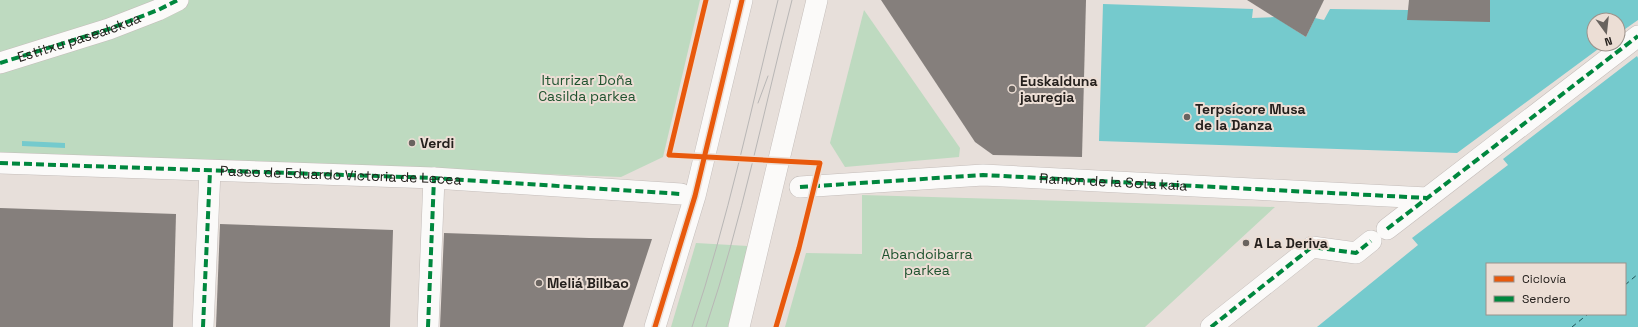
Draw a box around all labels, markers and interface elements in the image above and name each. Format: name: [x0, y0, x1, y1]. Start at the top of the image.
street label: Estitxu pasealekua: [15, 9, 143, 66]
north arrow: [1586, 12, 1626, 52]
text: N: [1603, 34, 1614, 49]
park label: Iturrizar Doña Casilda parkea: [538, 71, 636, 105]
place label: Euskalduna jauregia: [1019, 72, 1098, 106]
marker: Euskalduna jauregia: [1007, 84, 1017, 94]
place label: Terpsícore Musa de la Danza: [1195, 100, 1306, 134]
marker: Terpsícore Musa de la Danza: [1182, 112, 1192, 122]
place label: Verdi: [420, 134, 454, 152]
marker: Verdi: [407, 138, 417, 148]
street label: Paseo de Eduardo Victoria de Lecea: [220, 162, 462, 189]
street label: Ramon de la Sota kaia: [1039, 169, 1188, 195]
place label: A La Deriva: [1254, 234, 1328, 252]
marker: A La Deriva: [1241, 238, 1251, 248]
park label: Abandoibarra parkea: [881, 245, 973, 279]
legend: [1486, 263, 1626, 315]
text: Ciclovía: [1522, 271, 1566, 287]
place label: Meliá Bilbao: [547, 274, 629, 292]
marker: Meliá Bilbao: [534, 278, 544, 288]
text: Sendero: [1522, 291, 1570, 307]

